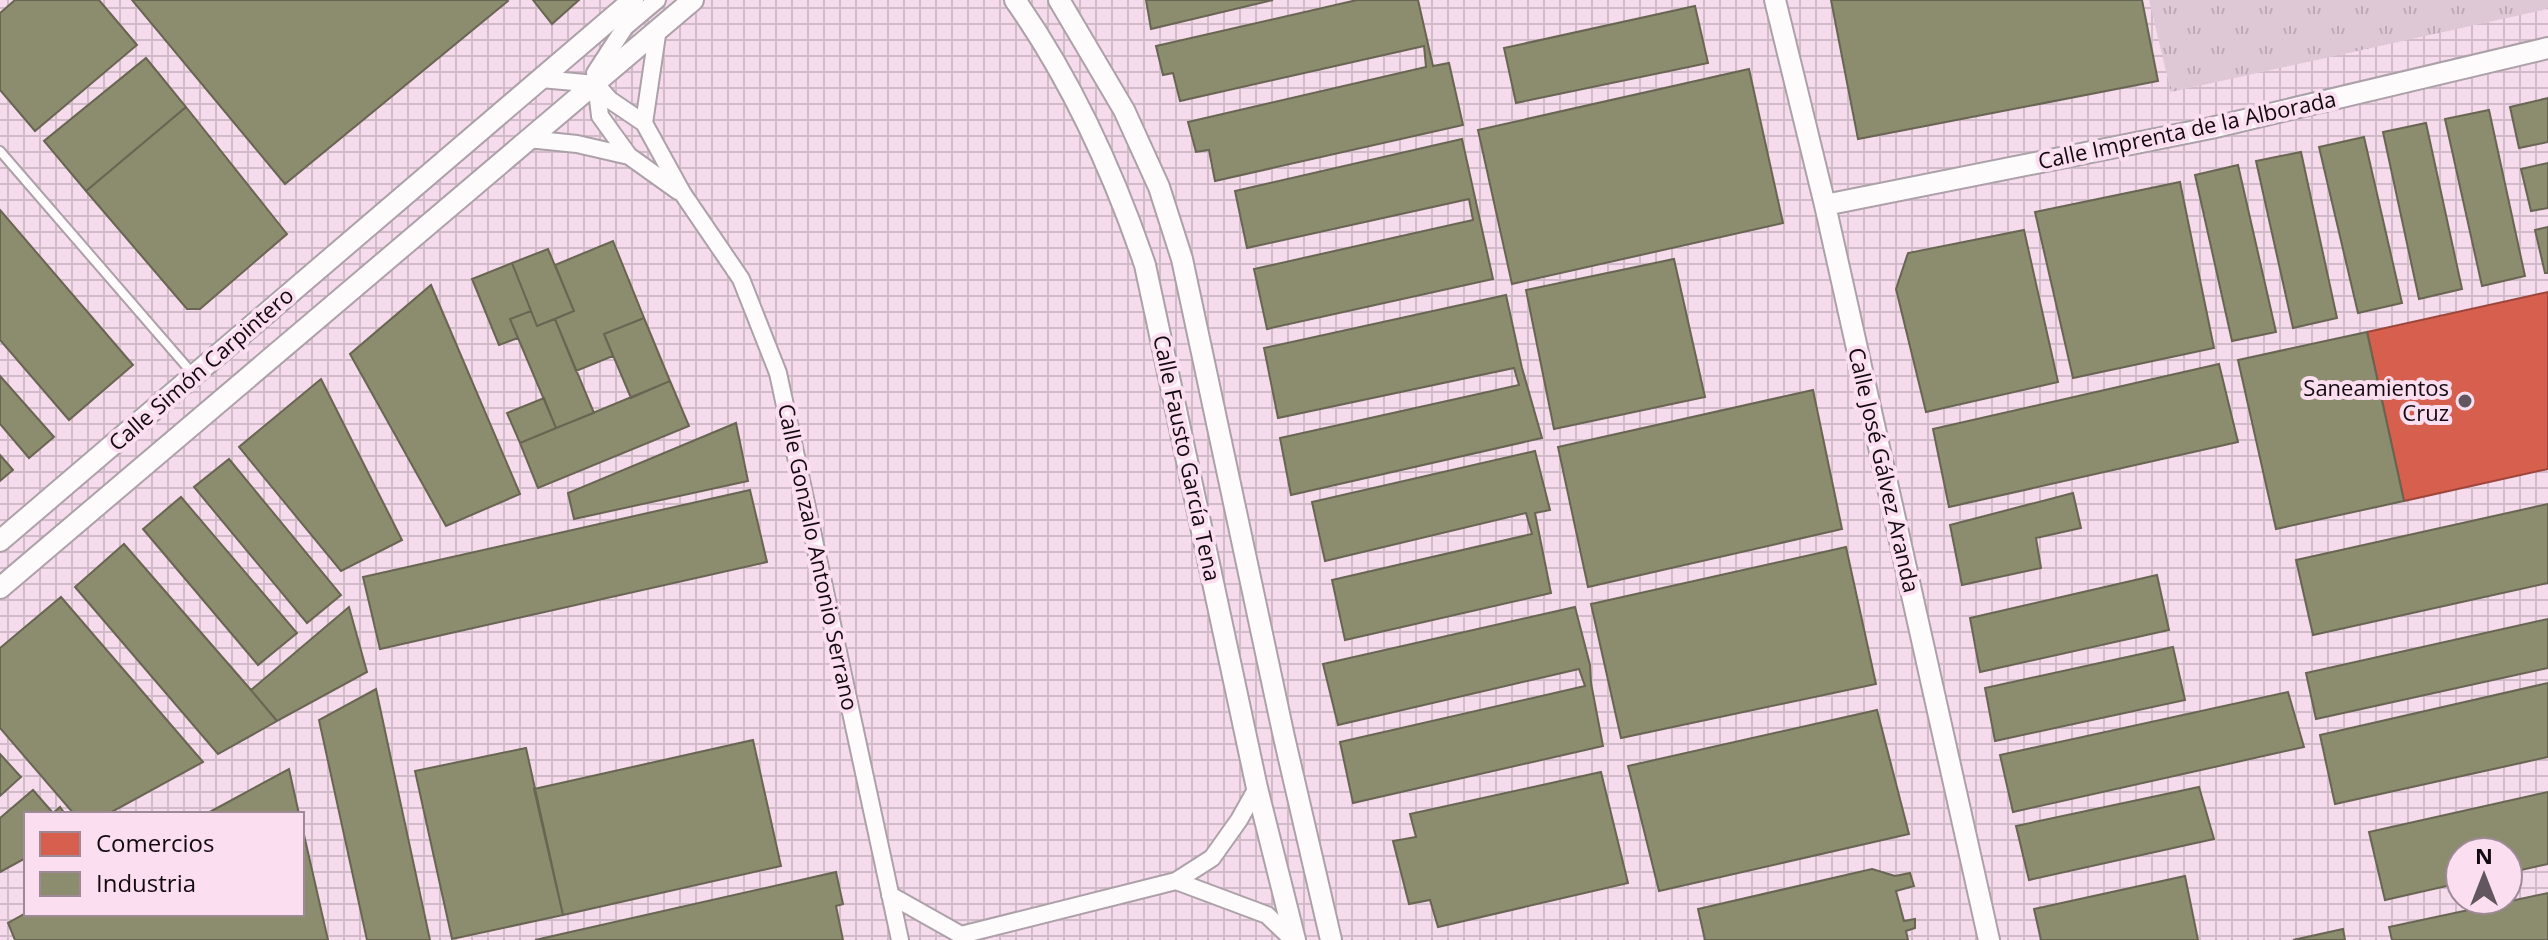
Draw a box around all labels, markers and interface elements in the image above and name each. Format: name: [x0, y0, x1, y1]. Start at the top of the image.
street label: Calle Imprenta de la Alborada: [2035, 83, 2339, 175]
street label: Calle Simón Carpintero: [102, 280, 299, 457]
street label: Calle Fausto García Tena: [1147, 332, 1229, 584]
street label: Calle José Gálvez Aranda: [1842, 344, 1928, 595]
place label: Saneamientos Cruz: [2303, 372, 2449, 427]
marker: Saneamientos Cruz: [2456, 392, 2474, 410]
street label: Calle Gonzalo Antonio Serrano: [772, 401, 866, 713]
legend: [24, 812, 304, 916]
text: Comercios: [96, 826, 215, 859]
north arrow: [2444, 836, 2524, 916]
text: N: [2475, 840, 2493, 870]
text: Industria: [96, 866, 196, 899]

